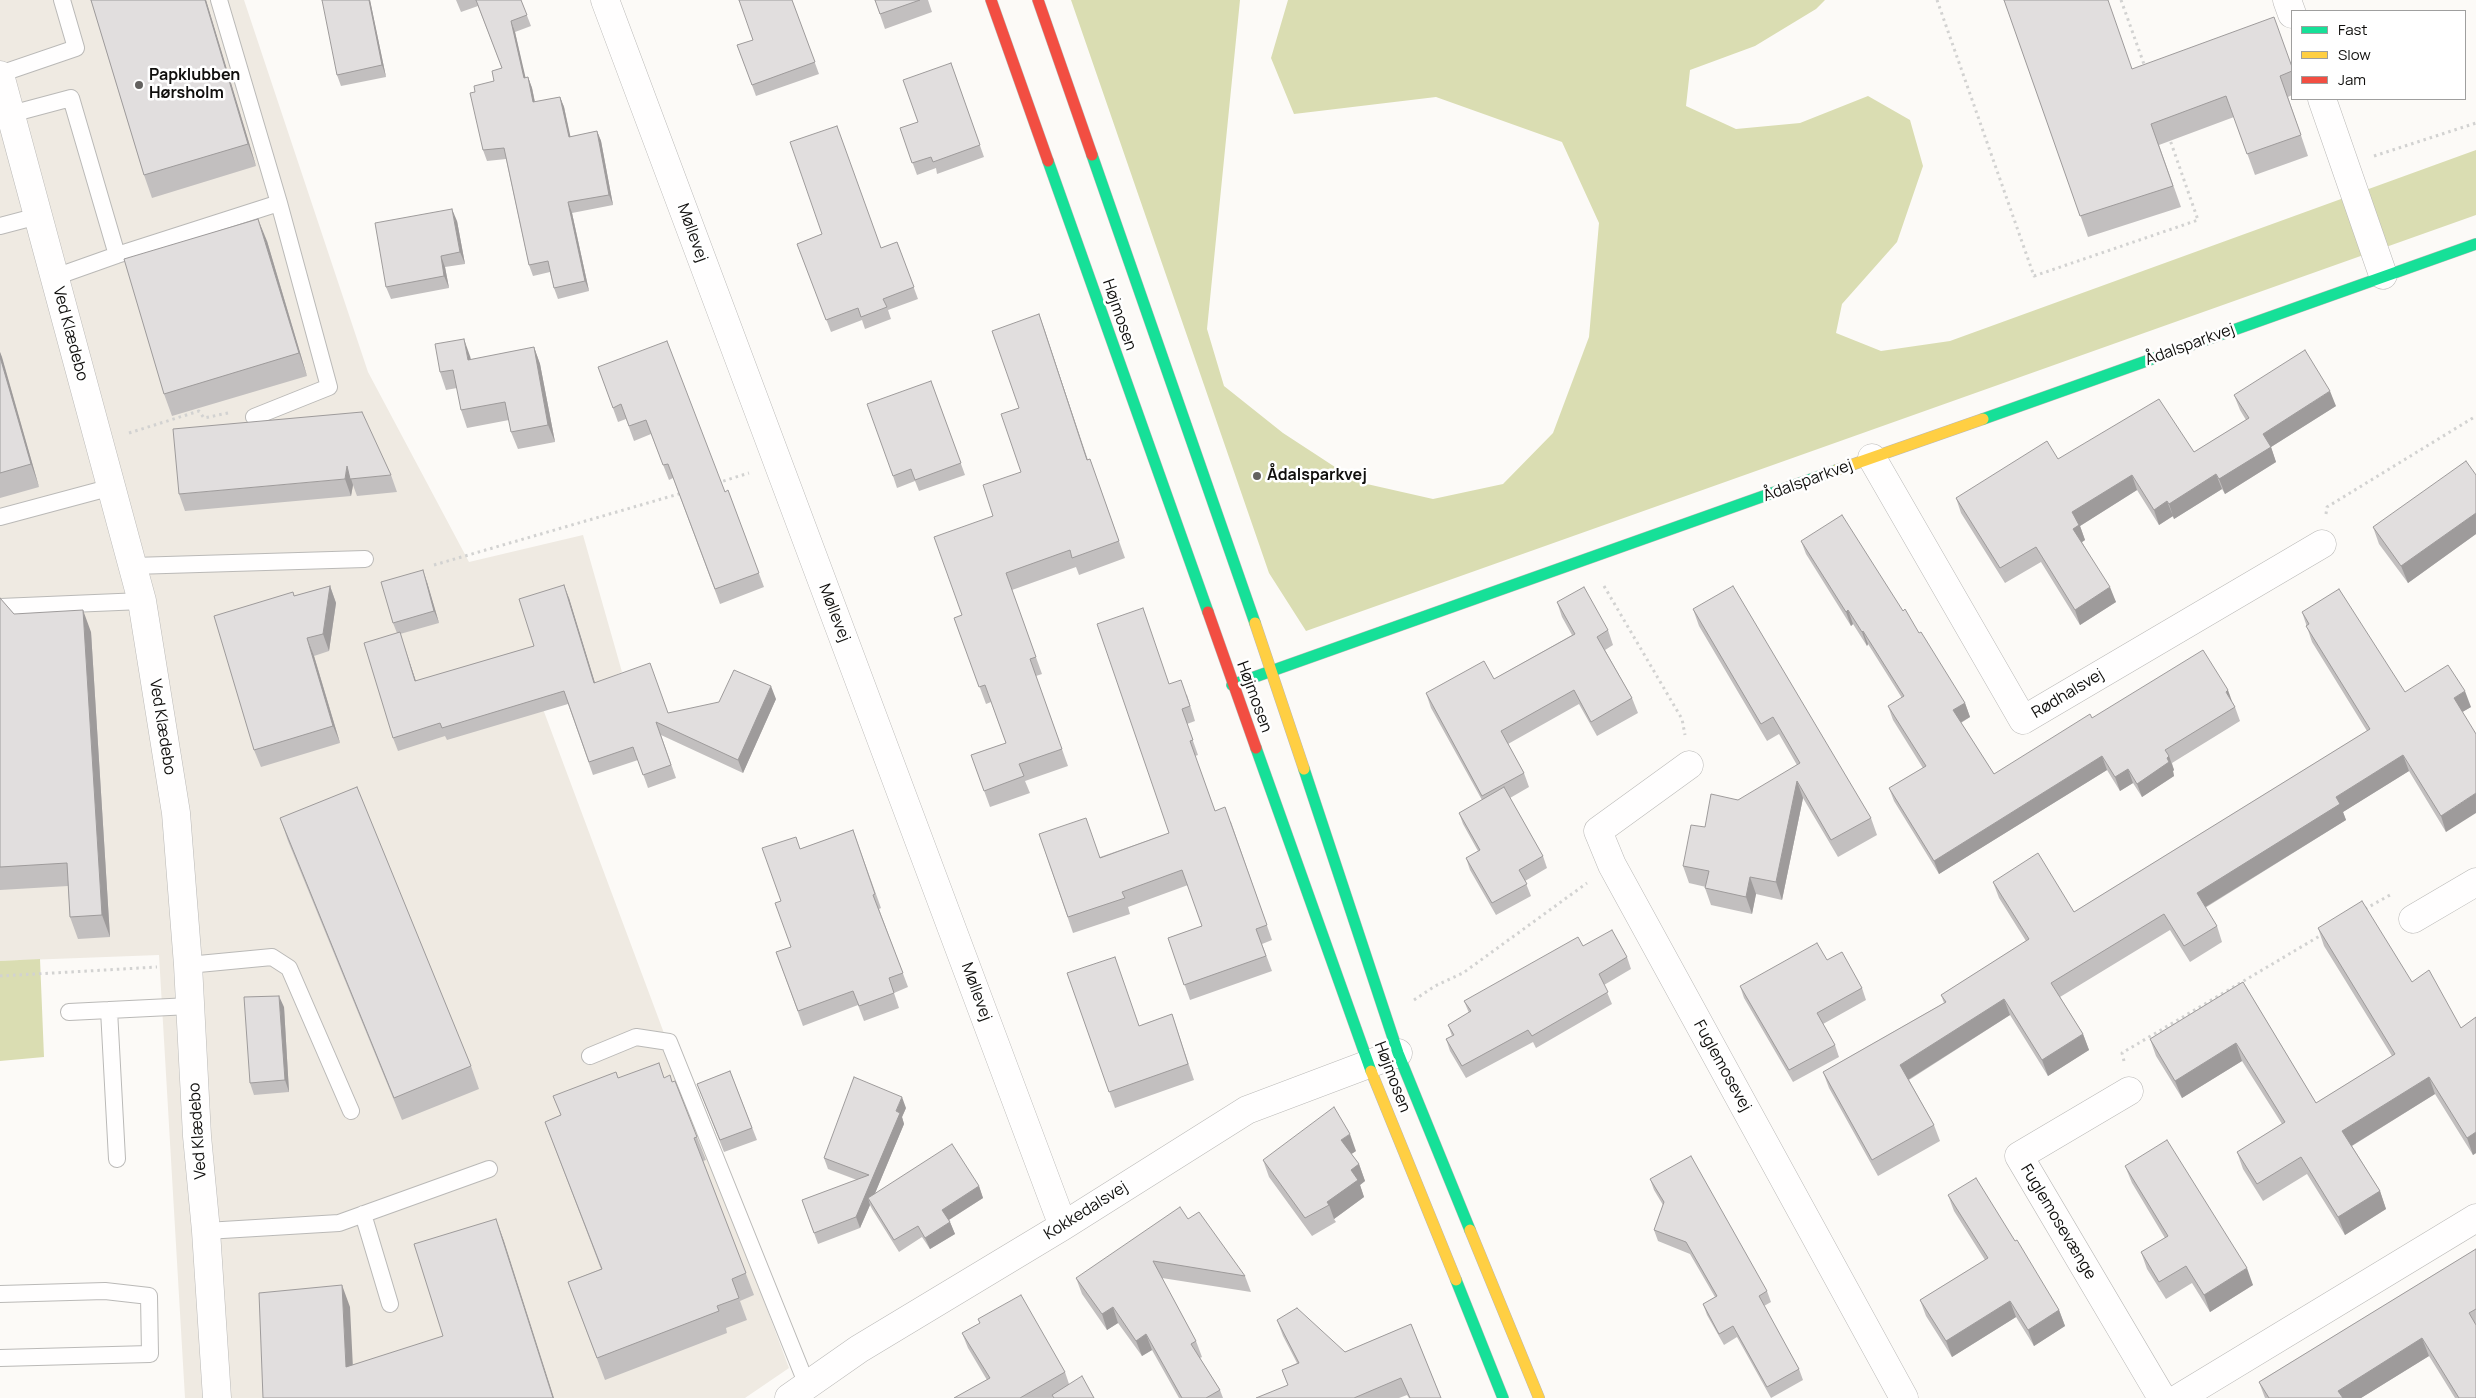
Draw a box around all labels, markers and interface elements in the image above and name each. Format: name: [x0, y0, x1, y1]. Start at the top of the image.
legend: [2291, 10, 2466, 100]
text: Fast: [2338, 19, 2367, 40]
text: Slow: [2338, 44, 2371, 65]
place label: Papklubben Hørsholm: [149, 66, 240, 104]
text: Jam: [2338, 69, 2366, 90]
marker: Papklubben Hørsholm: [133, 79, 145, 91]
street label: Møllevej: [673, 201, 711, 265]
street label: Højmosen: [1098, 277, 1140, 353]
street label: Ved Klædebo: [48, 285, 92, 383]
street label: Ådalsparkvej: [2143, 320, 2237, 370]
street label: Ådalsparkvej: [1761, 456, 1855, 506]
place label: Ådalsparkvej: [1267, 466, 1367, 486]
marker: Ådalsparkvej: [1251, 470, 1263, 482]
street label: Møllevej: [814, 581, 854, 645]
street label: Højmosen: [1232, 659, 1276, 735]
street label: Rødhalsvej: [2029, 665, 2107, 723]
street label: Ved Klædebo: [145, 678, 179, 776]
street label: Møllevej: [957, 960, 995, 1024]
street label: Fuglemosevej: [1689, 1017, 1755, 1115]
street label: Højmosen: [1370, 1039, 1414, 1115]
street label: Ved Klædebo: [185, 1082, 211, 1180]
street label: Fuglemosevænge: [2016, 1161, 2100, 1283]
street label: Kokkedalsvej: [1041, 1178, 1131, 1244]

